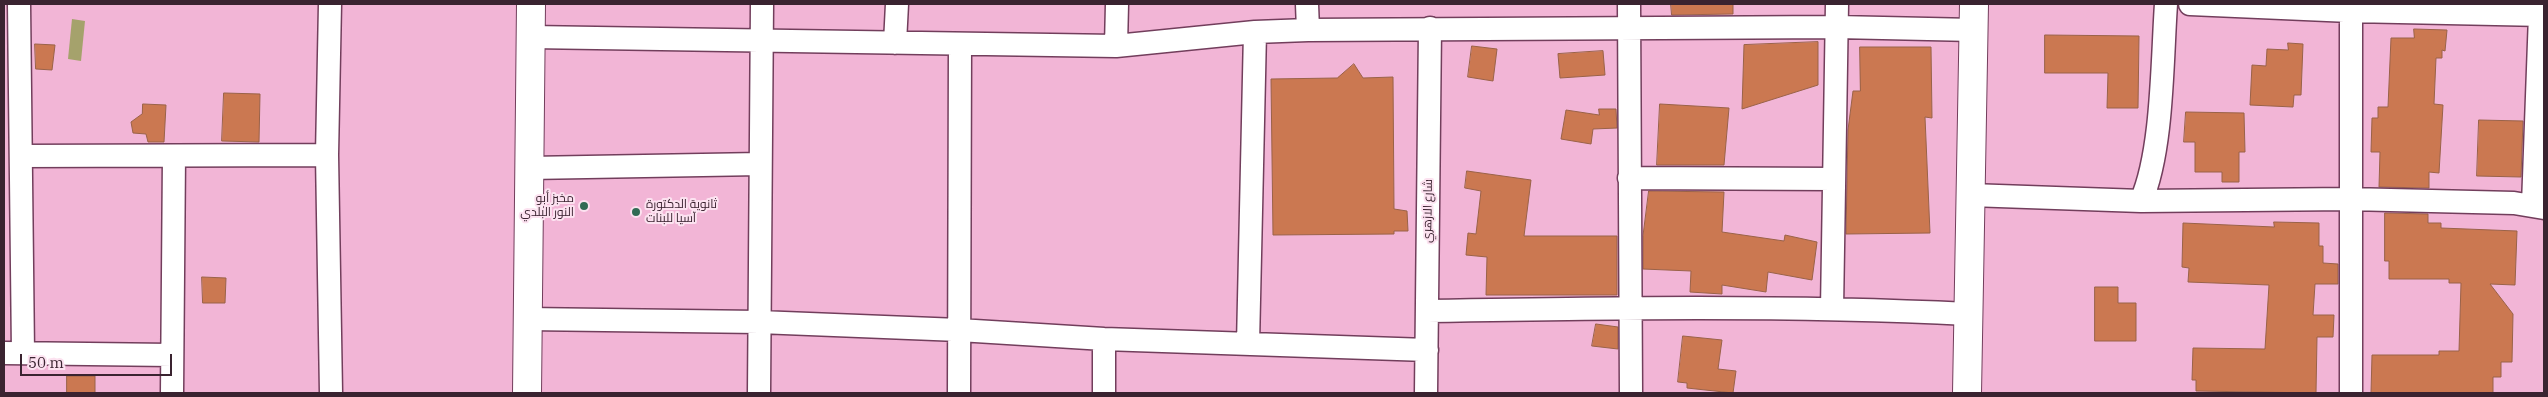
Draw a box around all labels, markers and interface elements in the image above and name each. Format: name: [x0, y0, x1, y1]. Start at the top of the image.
street label: شارع الازهري: [1420, 179, 1436, 243]
place label: مخبز أبو النور البلدي: [520, 192, 574, 220]
place label: ثانوية الدكتورة آسيا للبنات: [646, 198, 717, 226]
marker: مخبز أبو النور البلدي: [578, 200, 590, 212]
marker: ثانوية الدكتورة آسيا للبنات: [630, 206, 642, 218]
scale bar: [22, 344, 175, 376]
text: 50 m: [28, 353, 64, 372]

